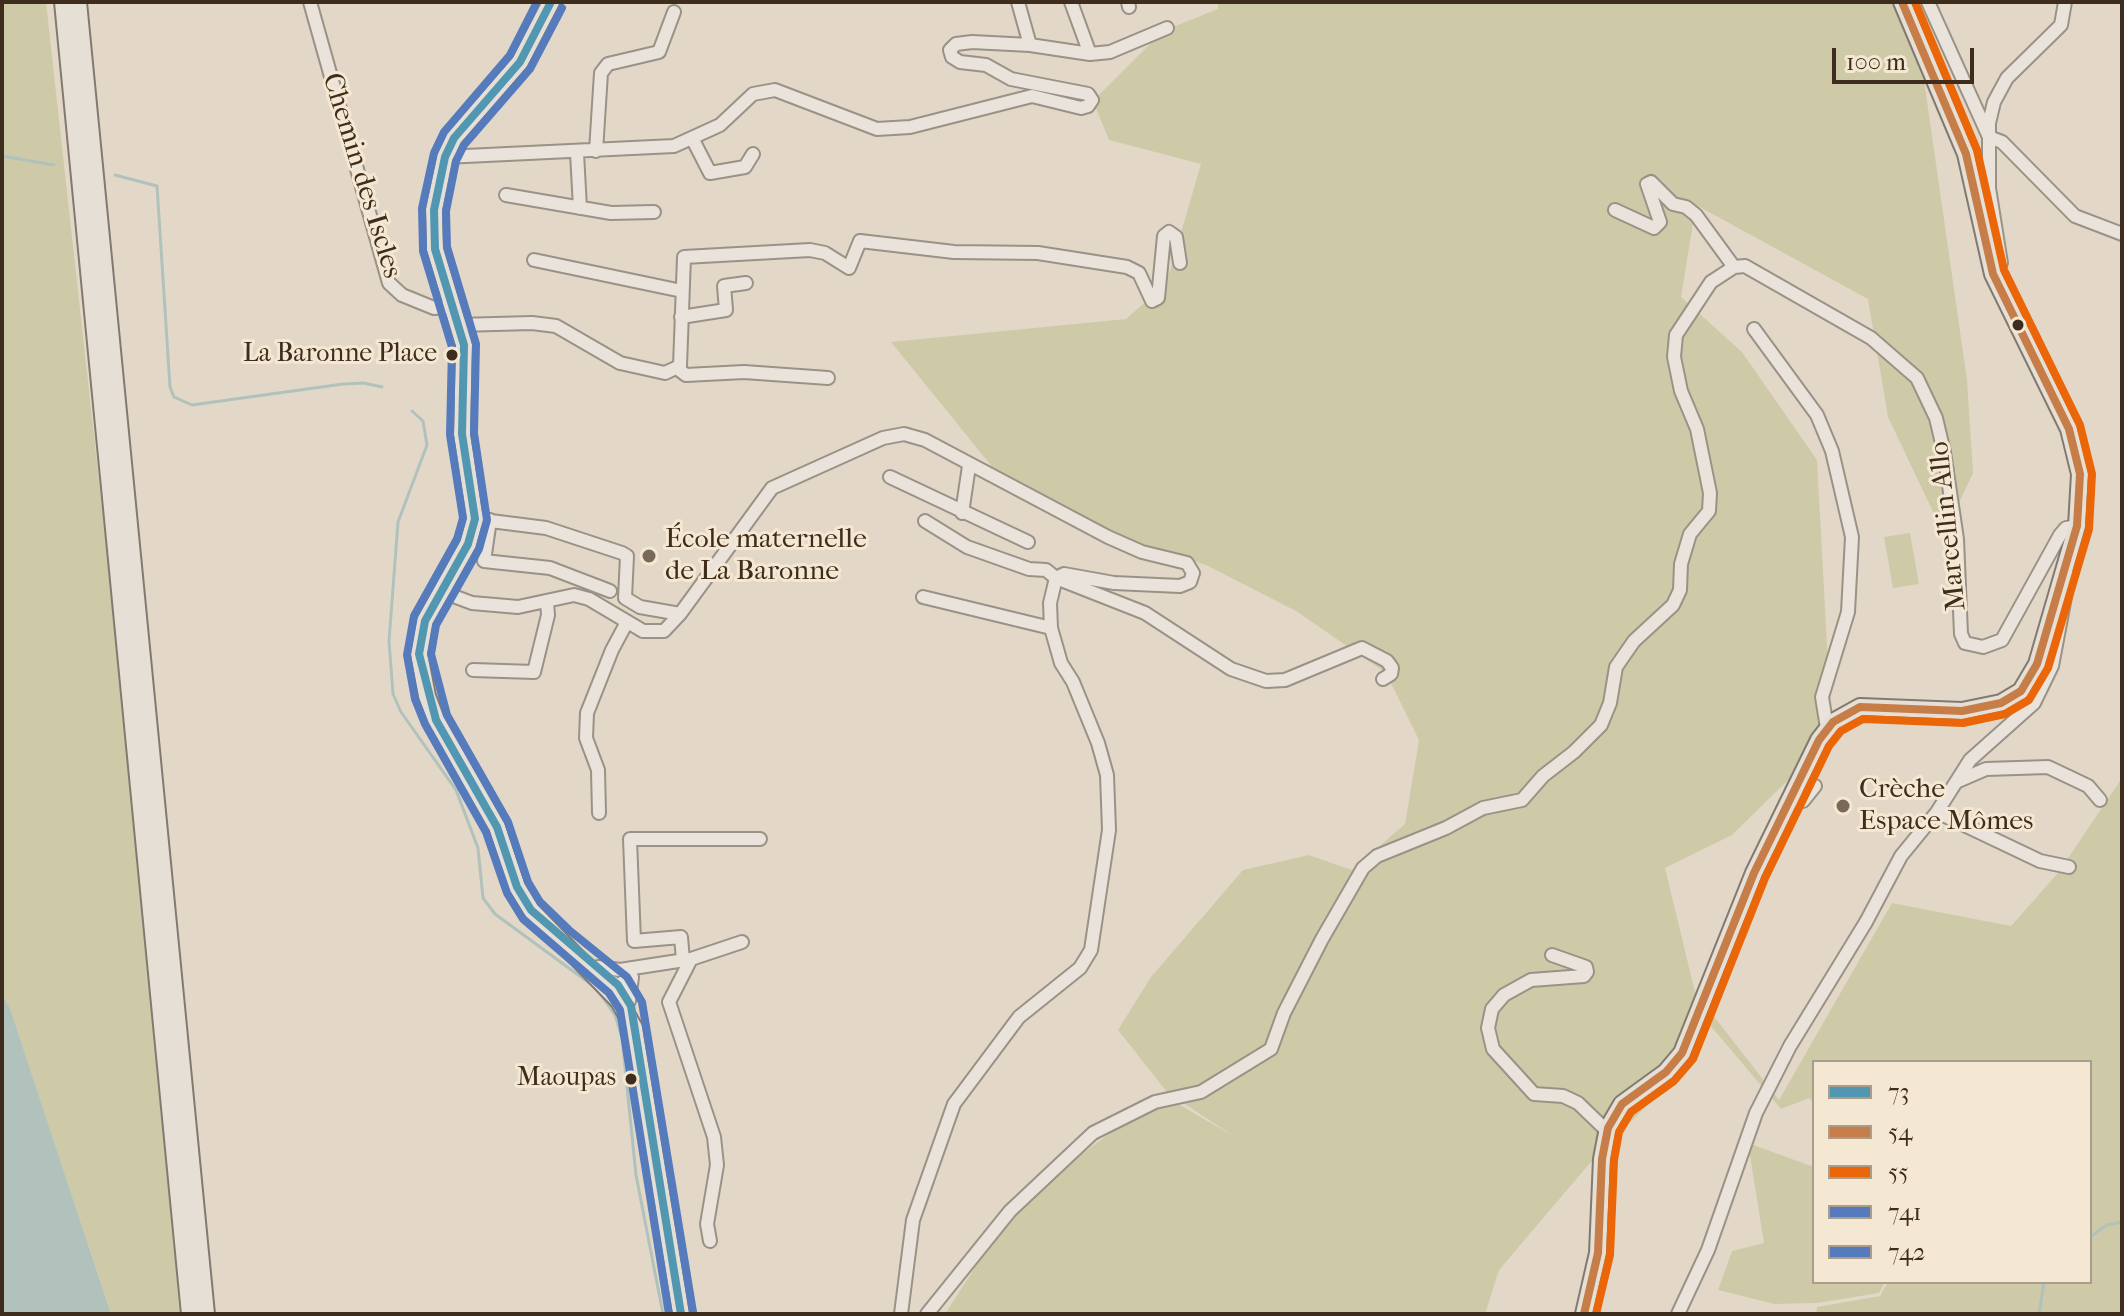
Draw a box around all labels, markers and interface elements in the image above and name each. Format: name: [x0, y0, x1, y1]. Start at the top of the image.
scale bar: [1836, 32, 1978, 82]
text: 100 m: [1846, 48, 1906, 76]
street label: Chemin des Iscles: [314, 69, 408, 283]
unlabelled marker: [2010, 317, 2026, 333]
place label: La Baronne Place: [243, 339, 437, 371]
marker: La Baronne Place: [444, 347, 460, 363]
street label: Marcellin Allo: [1923, 440, 1975, 612]
place label: École maternelle de La Baronne: [665, 523, 867, 589]
marker: École maternelle de La Baronne: [640, 547, 658, 565]
place label: Crèche Espace Mômes: [1859, 773, 2033, 839]
marker: Crèche Espace Mômes: [1834, 797, 1852, 815]
legend: [1812, 1060, 2092, 1284]
place label: Maoupas: [517, 1063, 616, 1095]
marker: Maoupas: [623, 1071, 639, 1087]
text: 73: [1888, 1078, 1909, 1106]
text: 54: [1888, 1118, 1913, 1146]
text: 55: [1888, 1158, 1909, 1186]
text: 741: [1888, 1198, 1922, 1226]
text: 742: [1888, 1238, 1925, 1266]

